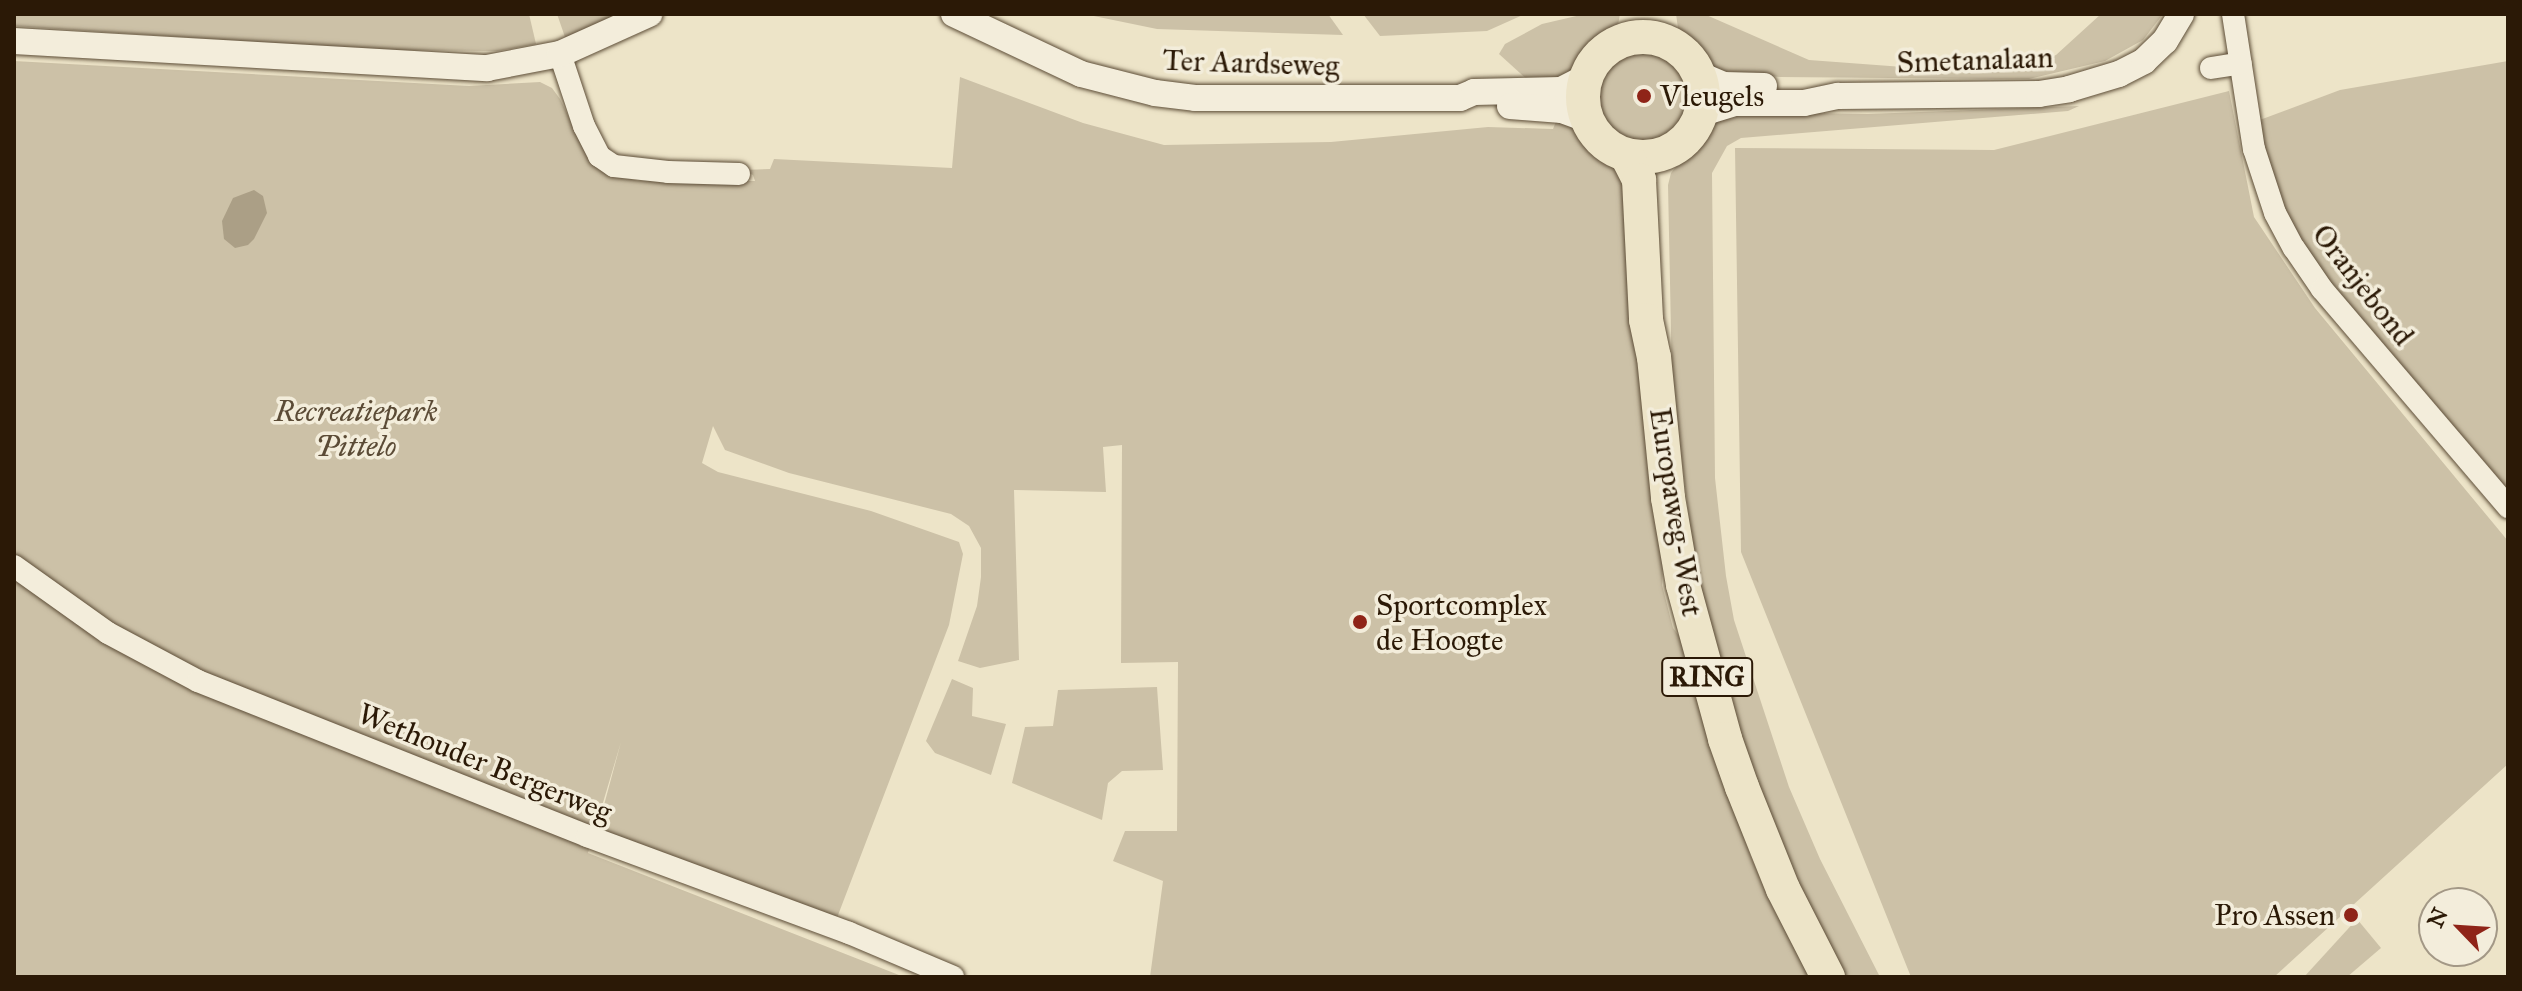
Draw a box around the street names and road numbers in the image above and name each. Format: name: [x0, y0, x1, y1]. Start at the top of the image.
street label: Smetanalaan: [1896, 39, 2054, 81]
street label: Ter Aardseweg: [1162, 42, 1340, 84]
street label: Oranjebond: [2304, 217, 2422, 353]
street label: Europaweg-West: [1642, 405, 1710, 619]
road number: RING: [1661, 653, 1753, 701]
street label: Wethouder Bergerweg: [353, 696, 617, 830]

